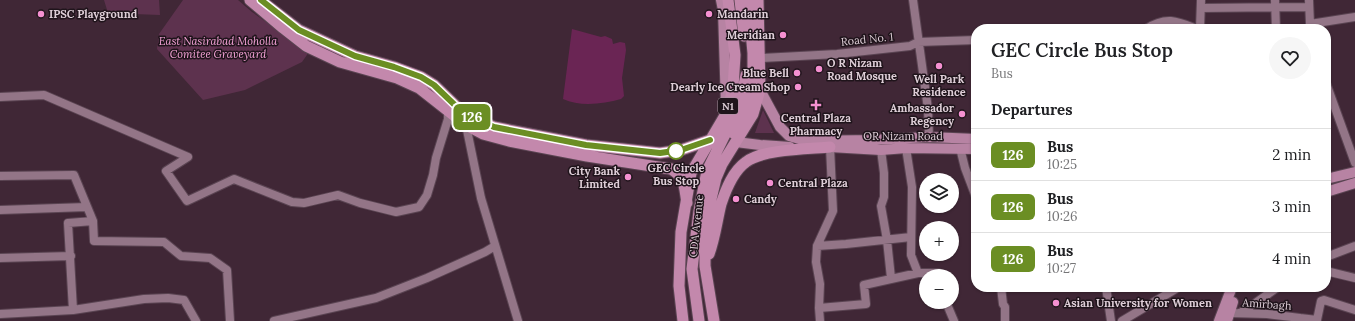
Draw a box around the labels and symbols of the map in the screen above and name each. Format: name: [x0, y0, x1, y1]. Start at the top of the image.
place label: IPSC Playground: [49, 7, 138, 21]
place label: Mandarin: [717, 7, 769, 21]
marker: IPSC Playground: [36, 9, 46, 19]
marker: Mandarin: [704, 9, 714, 19]
place label: Meridian: [727, 28, 775, 42]
street label: Road No. 1: [840, 29, 894, 49]
marker: Meridian: [778, 30, 788, 40]
park label: East Nasirabad Moholla Comitee Graveyard: [159, 34, 278, 61]
place label: O R Nizam Road Mosque: [827, 56, 897, 83]
marker: Well Park Residence: [934, 61, 944, 71]
marker: O R Nizam Road Mosque: [814, 64, 824, 74]
place label: Blue Bell: [743, 66, 790, 80]
marker: Blue Bell: [792, 68, 802, 78]
place label: Well Park Residence: [912, 72, 966, 99]
place label: Dearly Ice Cream Shop: [670, 80, 790, 94]
marker: Dearly Ice Cream Shop: [793, 82, 803, 92]
road number: N1: [718, 98, 738, 114]
marker: Central Plaza Pharmacy: [811, 100, 821, 110]
place label: Ambassador Regency: [890, 101, 955, 128]
line badge: 126: [449, 104, 495, 130]
marker: Ambassador Regency: [957, 109, 967, 119]
place label: Central Plaza Pharmacy: [781, 111, 851, 138]
street label: OR Nizam Road: [863, 129, 943, 143]
marker: GEC Circle Bus Stop: [667, 142, 685, 160]
place label: GEC Circle Bus Stop: [647, 161, 705, 188]
place label: City Bank Limited: [569, 164, 620, 191]
marker: City Bank Limited: [623, 172, 633, 182]
place label: Central Plaza: [778, 176, 848, 190]
marker: Central Plaza: [765, 178, 775, 188]
place label: Candy: [744, 192, 778, 206]
street label: CDA Avenue: [686, 194, 706, 258]
marker: Candy: [731, 194, 741, 204]
street label: Amirbagh: [1241, 295, 1293, 313]
place label: Asian University for Women: [1064, 296, 1212, 310]
marker: Asian University for Women: [1051, 298, 1061, 308]

